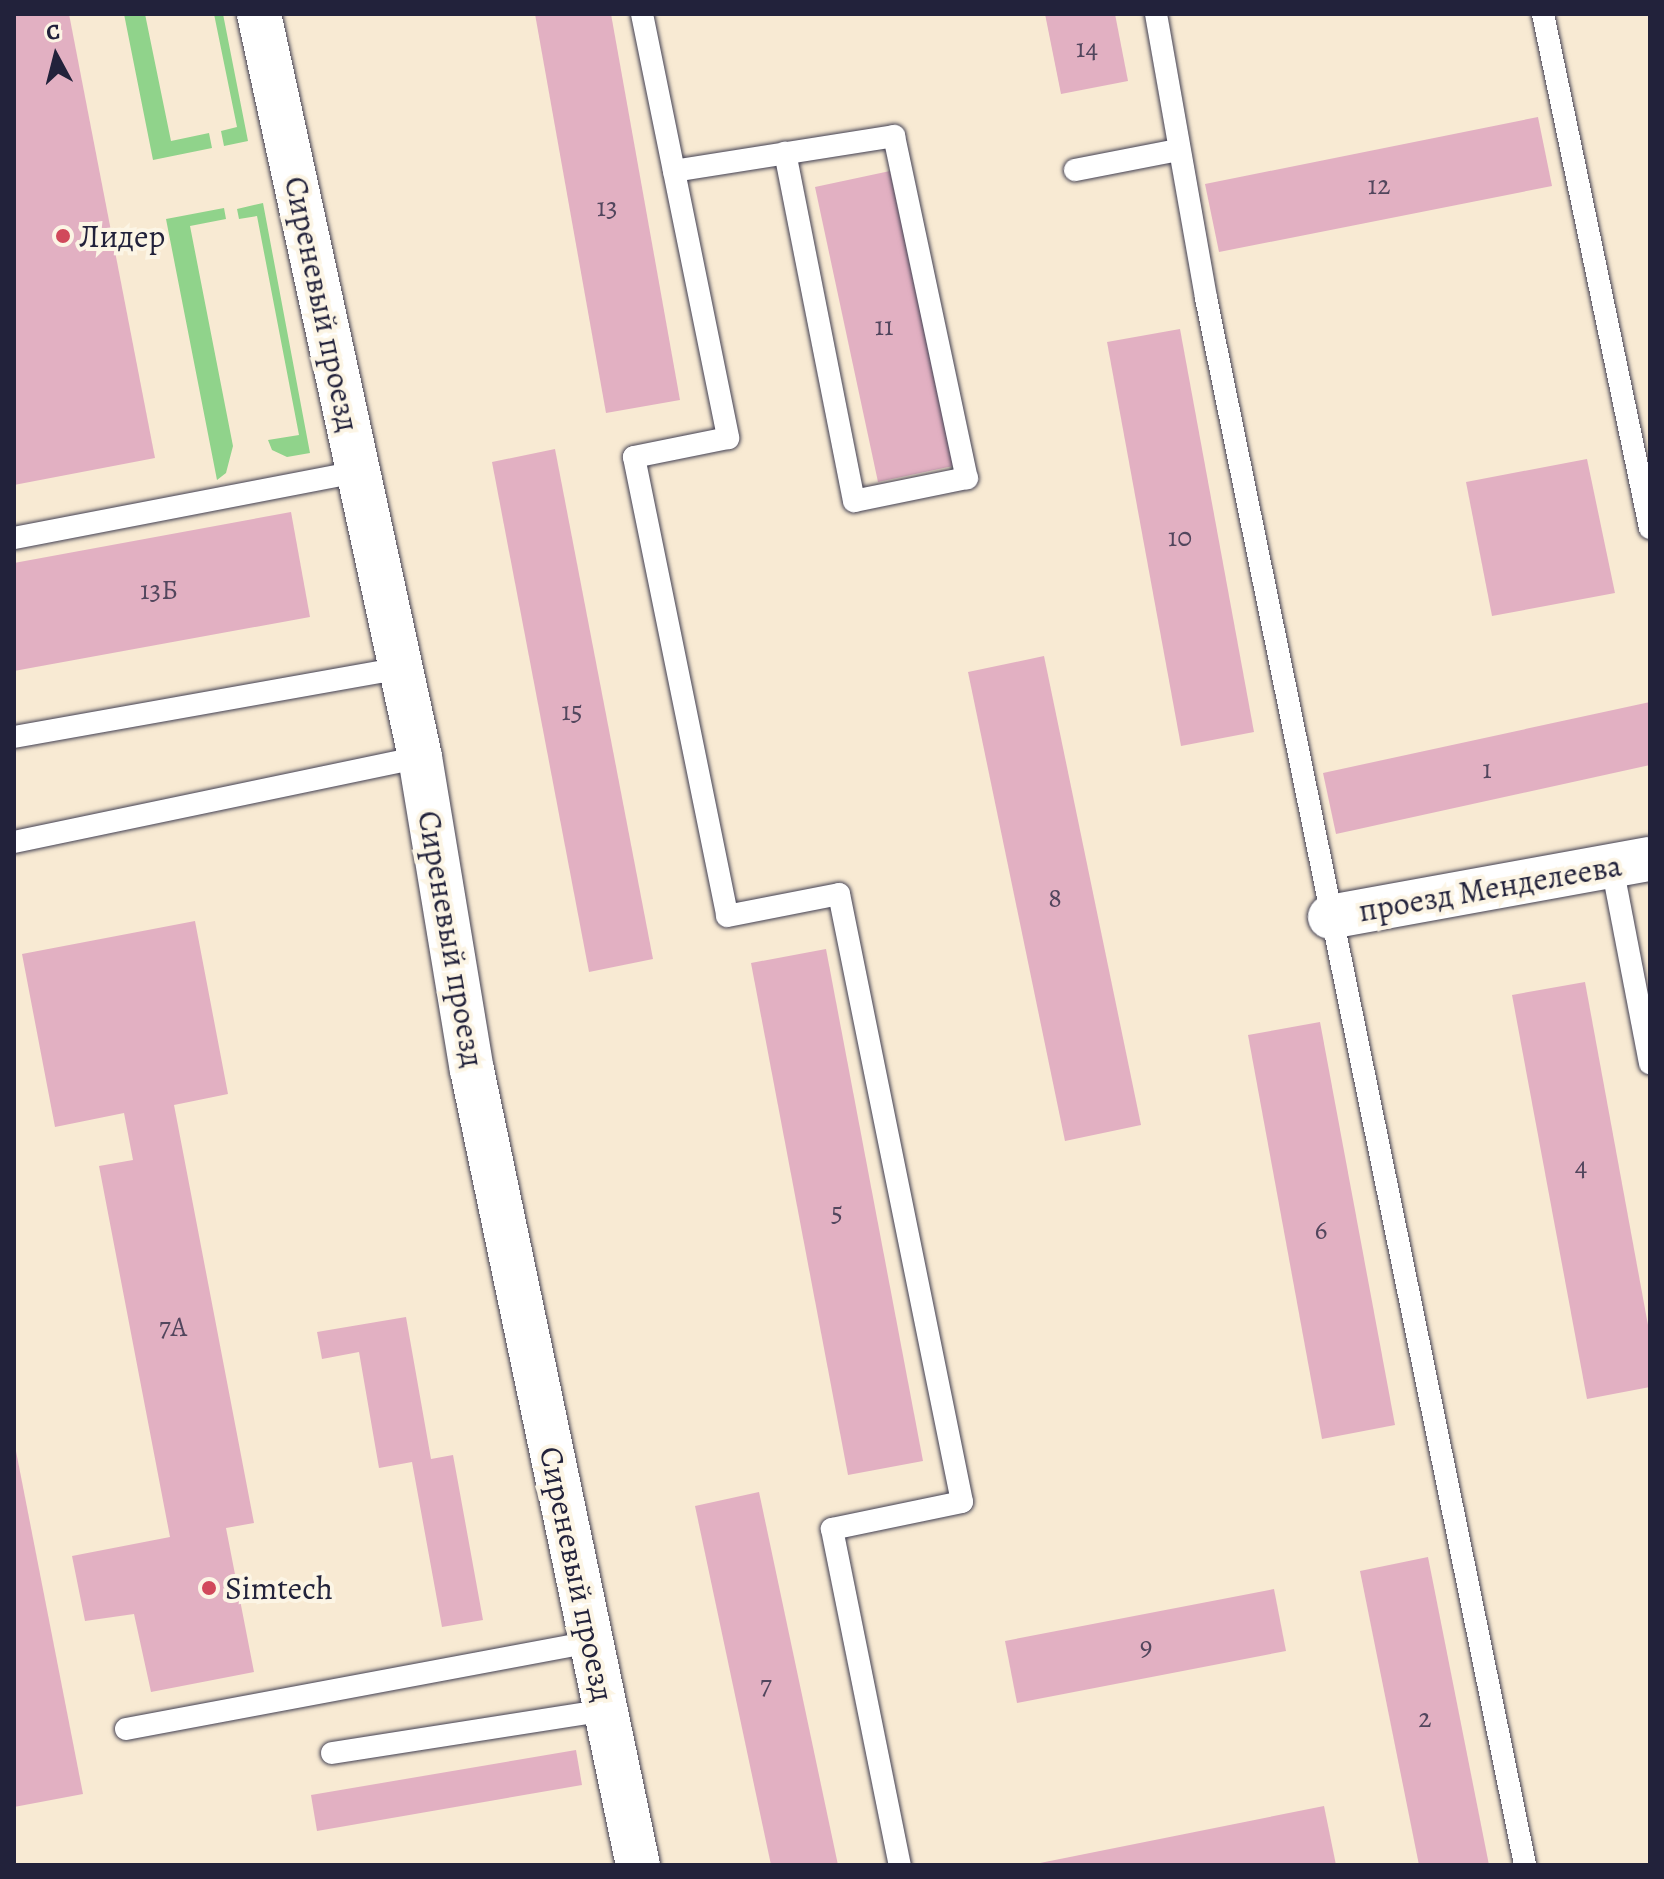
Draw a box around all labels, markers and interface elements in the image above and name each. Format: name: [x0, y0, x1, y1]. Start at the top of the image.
north arrow: [16, 16, 96, 96]
text: С: [45, 16, 62, 48]
house number: 14: [1076, 31, 1098, 65]
house number: 12: [1368, 168, 1390, 202]
street label: Сиреневый проезд: [276, 173, 368, 435]
house number: 13: [596, 190, 618, 224]
place label: Лидер: [79, 217, 165, 255]
marker: Лидер: [54, 227, 72, 245]
house number: 11: [874, 309, 894, 343]
house number: 10: [1168, 520, 1192, 554]
house number: 13Б: [140, 573, 178, 607]
house number: 15: [561, 694, 583, 728]
house number: 1: [1482, 752, 1492, 786]
street label: Сиреневый проезд: [410, 808, 492, 1070]
street label: проезд Менделеева: [1355, 846, 1625, 930]
house number: 8: [1048, 881, 1062, 915]
house number: 4: [1575, 1149, 1587, 1183]
house number: 5: [831, 1195, 843, 1229]
house number: 6: [1315, 1213, 1327, 1247]
house number: 7А: [159, 1310, 187, 1344]
street label: Сиреневый проезд: [531, 1443, 623, 1705]
place label: Simtech: [225, 1569, 333, 1607]
marker: Simtech: [200, 1579, 218, 1597]
house number: 9: [1140, 1629, 1152, 1663]
house number: 7: [760, 1668, 772, 1702]
house number: 2: [1418, 1701, 1432, 1735]

